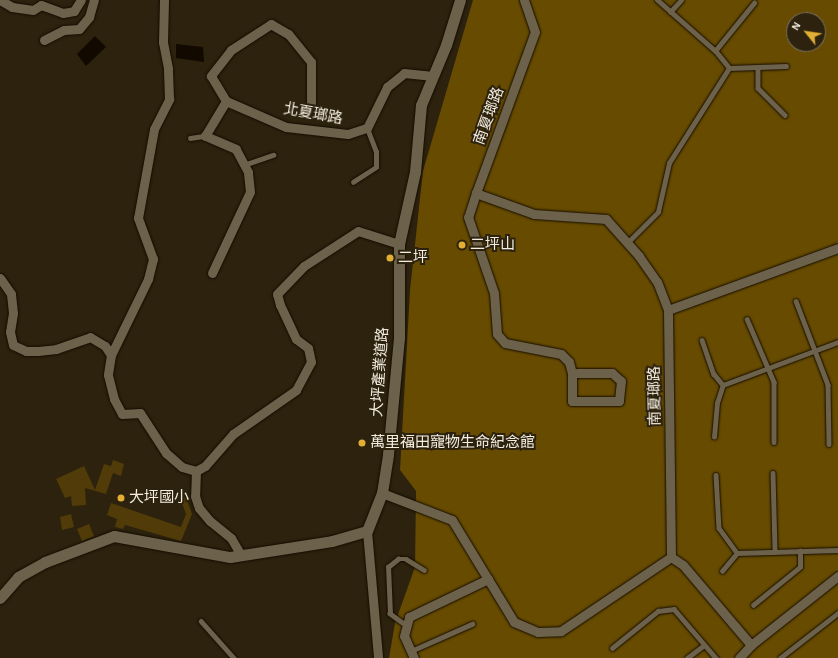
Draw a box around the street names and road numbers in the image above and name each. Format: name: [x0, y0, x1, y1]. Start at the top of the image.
street label: 南夏瑯路: [470, 85, 508, 147]
street label: 北夏瑯路: [282, 100, 344, 128]
street label: 大坪產業道路: [368, 326, 392, 418]
street label: 南夏瑯路: [645, 366, 665, 426]

